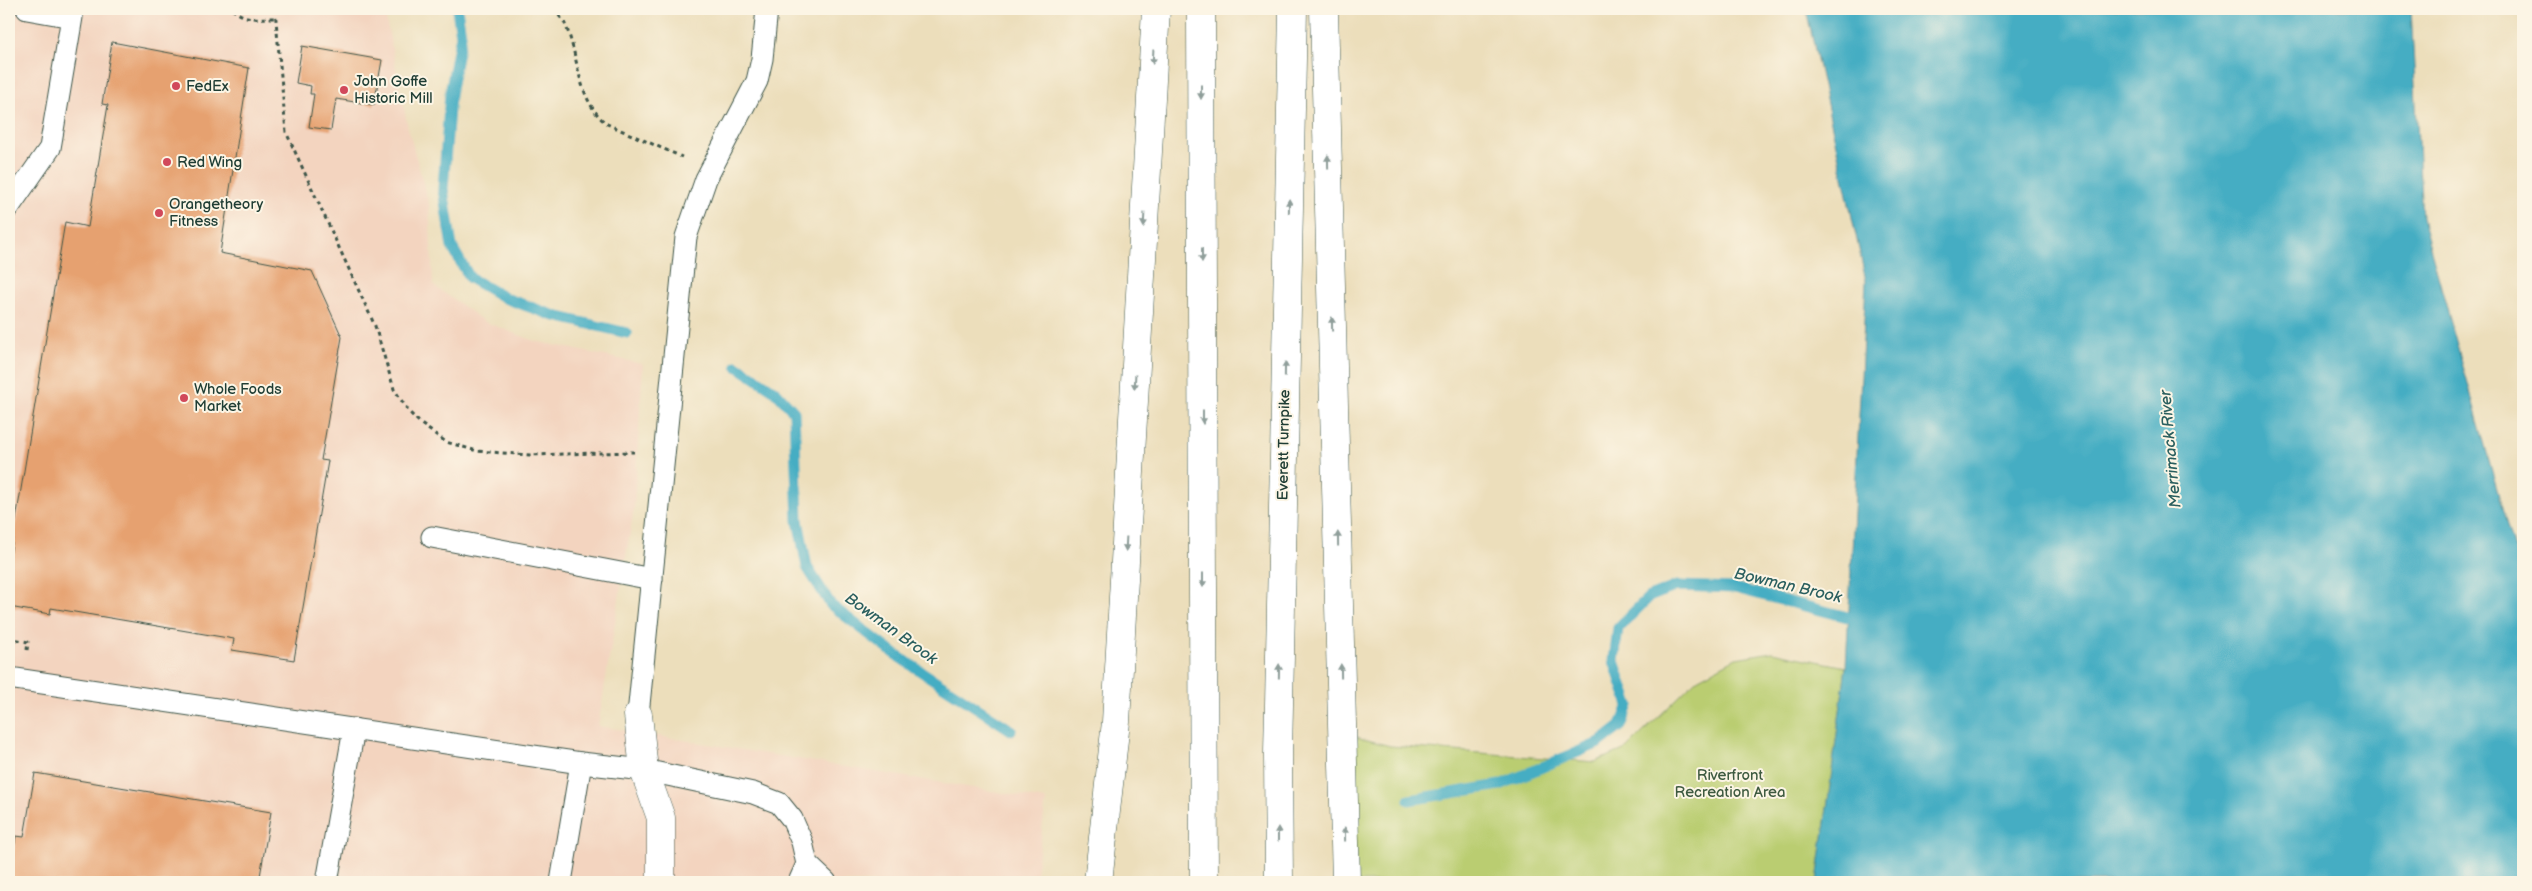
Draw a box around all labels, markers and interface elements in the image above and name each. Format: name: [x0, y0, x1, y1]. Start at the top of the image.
one-way arrow: [1149, 50, 1157, 66]
place label: John Goffe Historic Mill: [354, 72, 433, 108]
place label: FedEx: [186, 77, 229, 96]
marker: FedEx: [170, 80, 182, 92]
marker: John Goffe Historic Mill: [338, 84, 350, 96]
one-way arrow: [1198, 85, 1206, 101]
place label: Red Wing: [177, 153, 242, 172]
one-way arrow: [1324, 153, 1332, 169]
marker: Red Wing: [161, 156, 173, 168]
place label: Orangetheory Fitness: [169, 195, 264, 231]
one-way arrow: [1285, 198, 1293, 214]
marker: Orangetheory Fitness: [153, 207, 165, 219]
one-way arrow: [1140, 212, 1148, 228]
one-way arrow: [1198, 247, 1206, 263]
one-way arrow: [1328, 316, 1336, 332]
one-way arrow: [1282, 360, 1290, 376]
one-way arrow: [1130, 374, 1138, 390]
place label: Whole Foods Market: [194, 380, 282, 416]
water label: Merrimack River: [2156, 388, 2186, 509]
street label: Everett Turnpike: [1274, 389, 1294, 501]
marker: Whole Foods Market: [178, 392, 190, 404]
one-way arrow: [1199, 410, 1207, 426]
one-way arrow: [1333, 531, 1341, 547]
one-way arrow: [1121, 536, 1129, 552]
water label: Bowman Brook: [1732, 564, 1845, 608]
one-way arrow: [1199, 572, 1207, 588]
water label: Bowman Brook: [841, 589, 942, 670]
one-way arrow: [1275, 663, 1283, 679]
one-way arrow: [1337, 663, 1345, 679]
park label: Riverfront Recreation Area: [1675, 766, 1785, 802]
one-way arrow: [1274, 825, 1282, 841]
one-way arrow: [1341, 825, 1349, 841]

